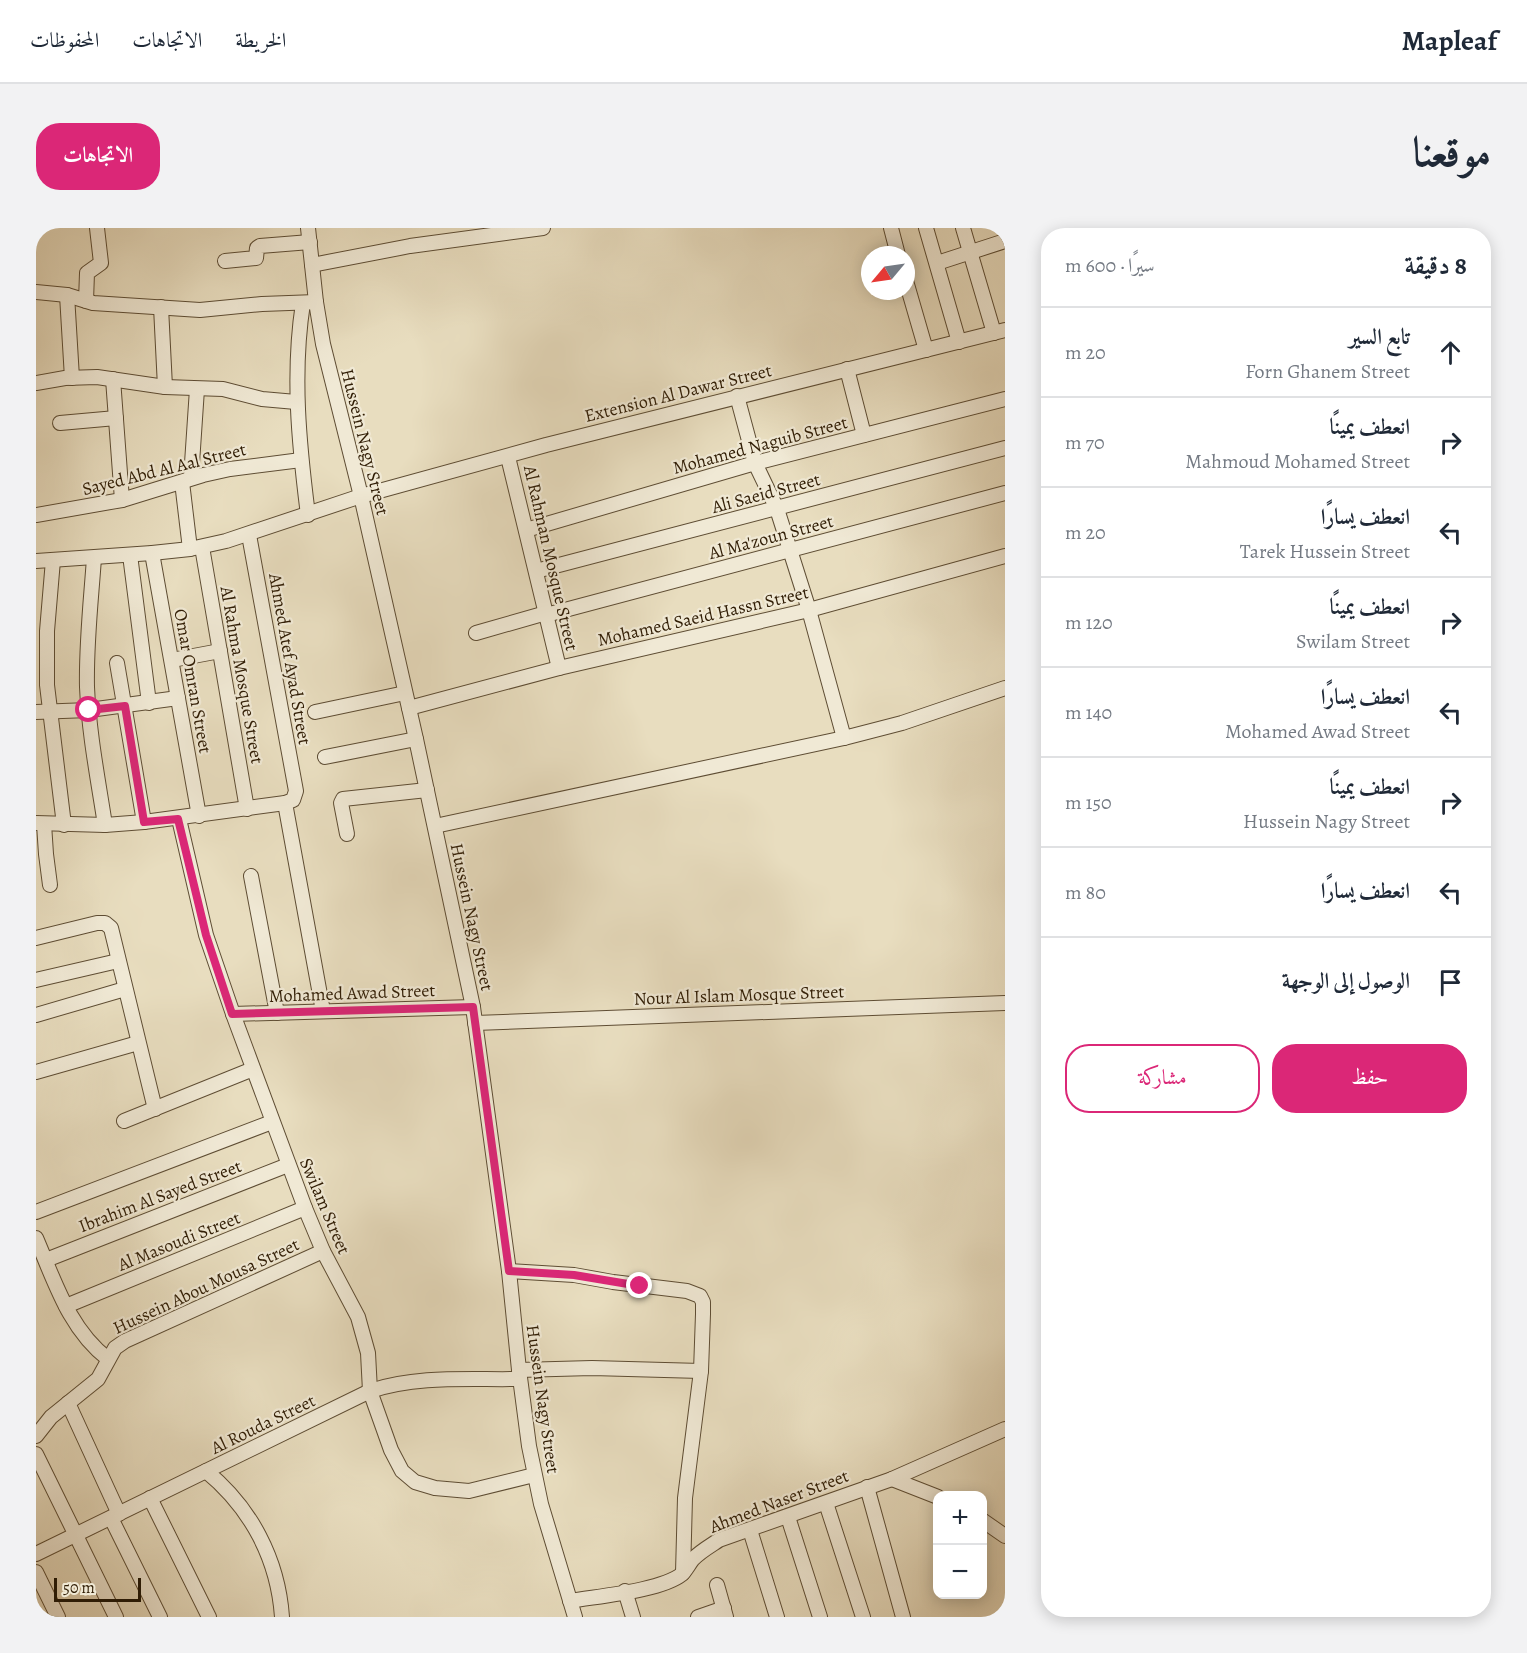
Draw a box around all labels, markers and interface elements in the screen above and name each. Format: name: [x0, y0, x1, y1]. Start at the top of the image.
text: Mapleaf: [1402, 22, 1497, 60]
text: المحفوظات: [30, 26, 99, 54]
text: الاتجاهات: [132, 26, 202, 54]
text: الخريطة: [235, 26, 286, 54]
button: الاتجاهات: [36, 123, 160, 190]
text: موقعنا: [1413, 123, 1491, 180]
north arrow: [861, 246, 915, 300]
text: 8 دقيقة: [1405, 248, 1467, 283]
text: سيرًا · 600 m: [1065, 252, 1155, 279]
text: تابع السير: [1349, 322, 1410, 352]
icon: ahead: [1434, 336, 1467, 369]
text: 20 m: [1065, 339, 1106, 366]
street label: Extension Al Dawar Street: [582, 358, 774, 428]
text: Forn Ghanem Street: [1245, 358, 1410, 385]
street label: Hussein Nagy Street: [335, 366, 395, 518]
street label: Mohamed Naguib Street: [670, 410, 850, 480]
text: انعطف يمينًا: [1330, 412, 1410, 442]
icon: right: [1434, 426, 1467, 459]
text: 70 m: [1065, 429, 1105, 456]
street label: Sayed Abd Al Aal Street: [80, 437, 248, 501]
text: Mahmoud Mohamed Street: [1185, 448, 1410, 475]
street label: Al Rahman Mosque Street: [518, 462, 584, 653]
street label: Ali Saeid Street: [708, 467, 823, 519]
text: انعطف يسارًا: [1321, 502, 1410, 532]
street label: Al Ma'zoun Street: [705, 509, 836, 565]
icon: left: [1434, 516, 1467, 549]
text: 20 m: [1065, 519, 1106, 546]
text: Tarek Hussein Street: [1240, 538, 1410, 565]
street label: Ahmed Atef Ayad Street: [263, 570, 317, 747]
street label: Mohamed Saeid Hassn Street: [595, 580, 811, 652]
street label: Al Rahma Mosque Street: [214, 583, 269, 766]
text: انعطف يمينًا: [1330, 592, 1410, 622]
icon: right: [1434, 606, 1467, 639]
street label: Omar Omran Street: [168, 607, 218, 755]
text: 120 m: [1065, 609, 1113, 636]
text: Swilam Street: [1296, 628, 1410, 655]
text: انعطف يسارًا: [1321, 682, 1410, 712]
route start: [75, 696, 101, 722]
icon: left: [1434, 696, 1467, 729]
text: 140 m: [1065, 699, 1112, 726]
text: Mohamed Awad Street: [1225, 718, 1410, 745]
text: انعطف يمينًا: [1330, 772, 1410, 802]
icon: right: [1434, 786, 1467, 819]
text: 150 m: [1065, 789, 1112, 816]
text: Hussein Nagy Street: [1243, 808, 1410, 835]
street label: Hussein Nagy Street: [445, 841, 499, 993]
text: انعطف يسارًا: [1321, 876, 1410, 906]
icon: left: [1434, 876, 1467, 909]
text: 80 m: [1065, 879, 1106, 906]
text: الوصول إلى الوجهة: [1282, 966, 1410, 996]
icon: arrive: [1434, 966, 1467, 999]
street label: Mohamed Awad Street: [268, 978, 436, 1008]
street label: Nour Al Islam Mosque Street: [633, 979, 845, 1011]
button: مشاركة: [1065, 1044, 1260, 1113]
button: حفظ: [1272, 1044, 1467, 1113]
street label: Ibrahim Al Sayed Street: [75, 1154, 245, 1238]
street label: Swilam Street: [294, 1154, 356, 1258]
street label: Al Masoudi Street: [113, 1205, 244, 1277]
street label: Hussein Abou Mousa Street: [109, 1232, 303, 1340]
route end: [626, 1272, 652, 1298]
street label: Hussein Nagy Street: [521, 1323, 565, 1475]
street label: Al Rouda Street: [206, 1388, 319, 1460]
street label: Ahmed Naser Street: [705, 1463, 852, 1539]
map controls: [933, 1491, 987, 1599]
button: +: [933, 1491, 987, 1545]
button: −: [933, 1545, 987, 1599]
scale bar: [54, 1575, 141, 1602]
text: 50 m: [63, 1577, 95, 1599]

